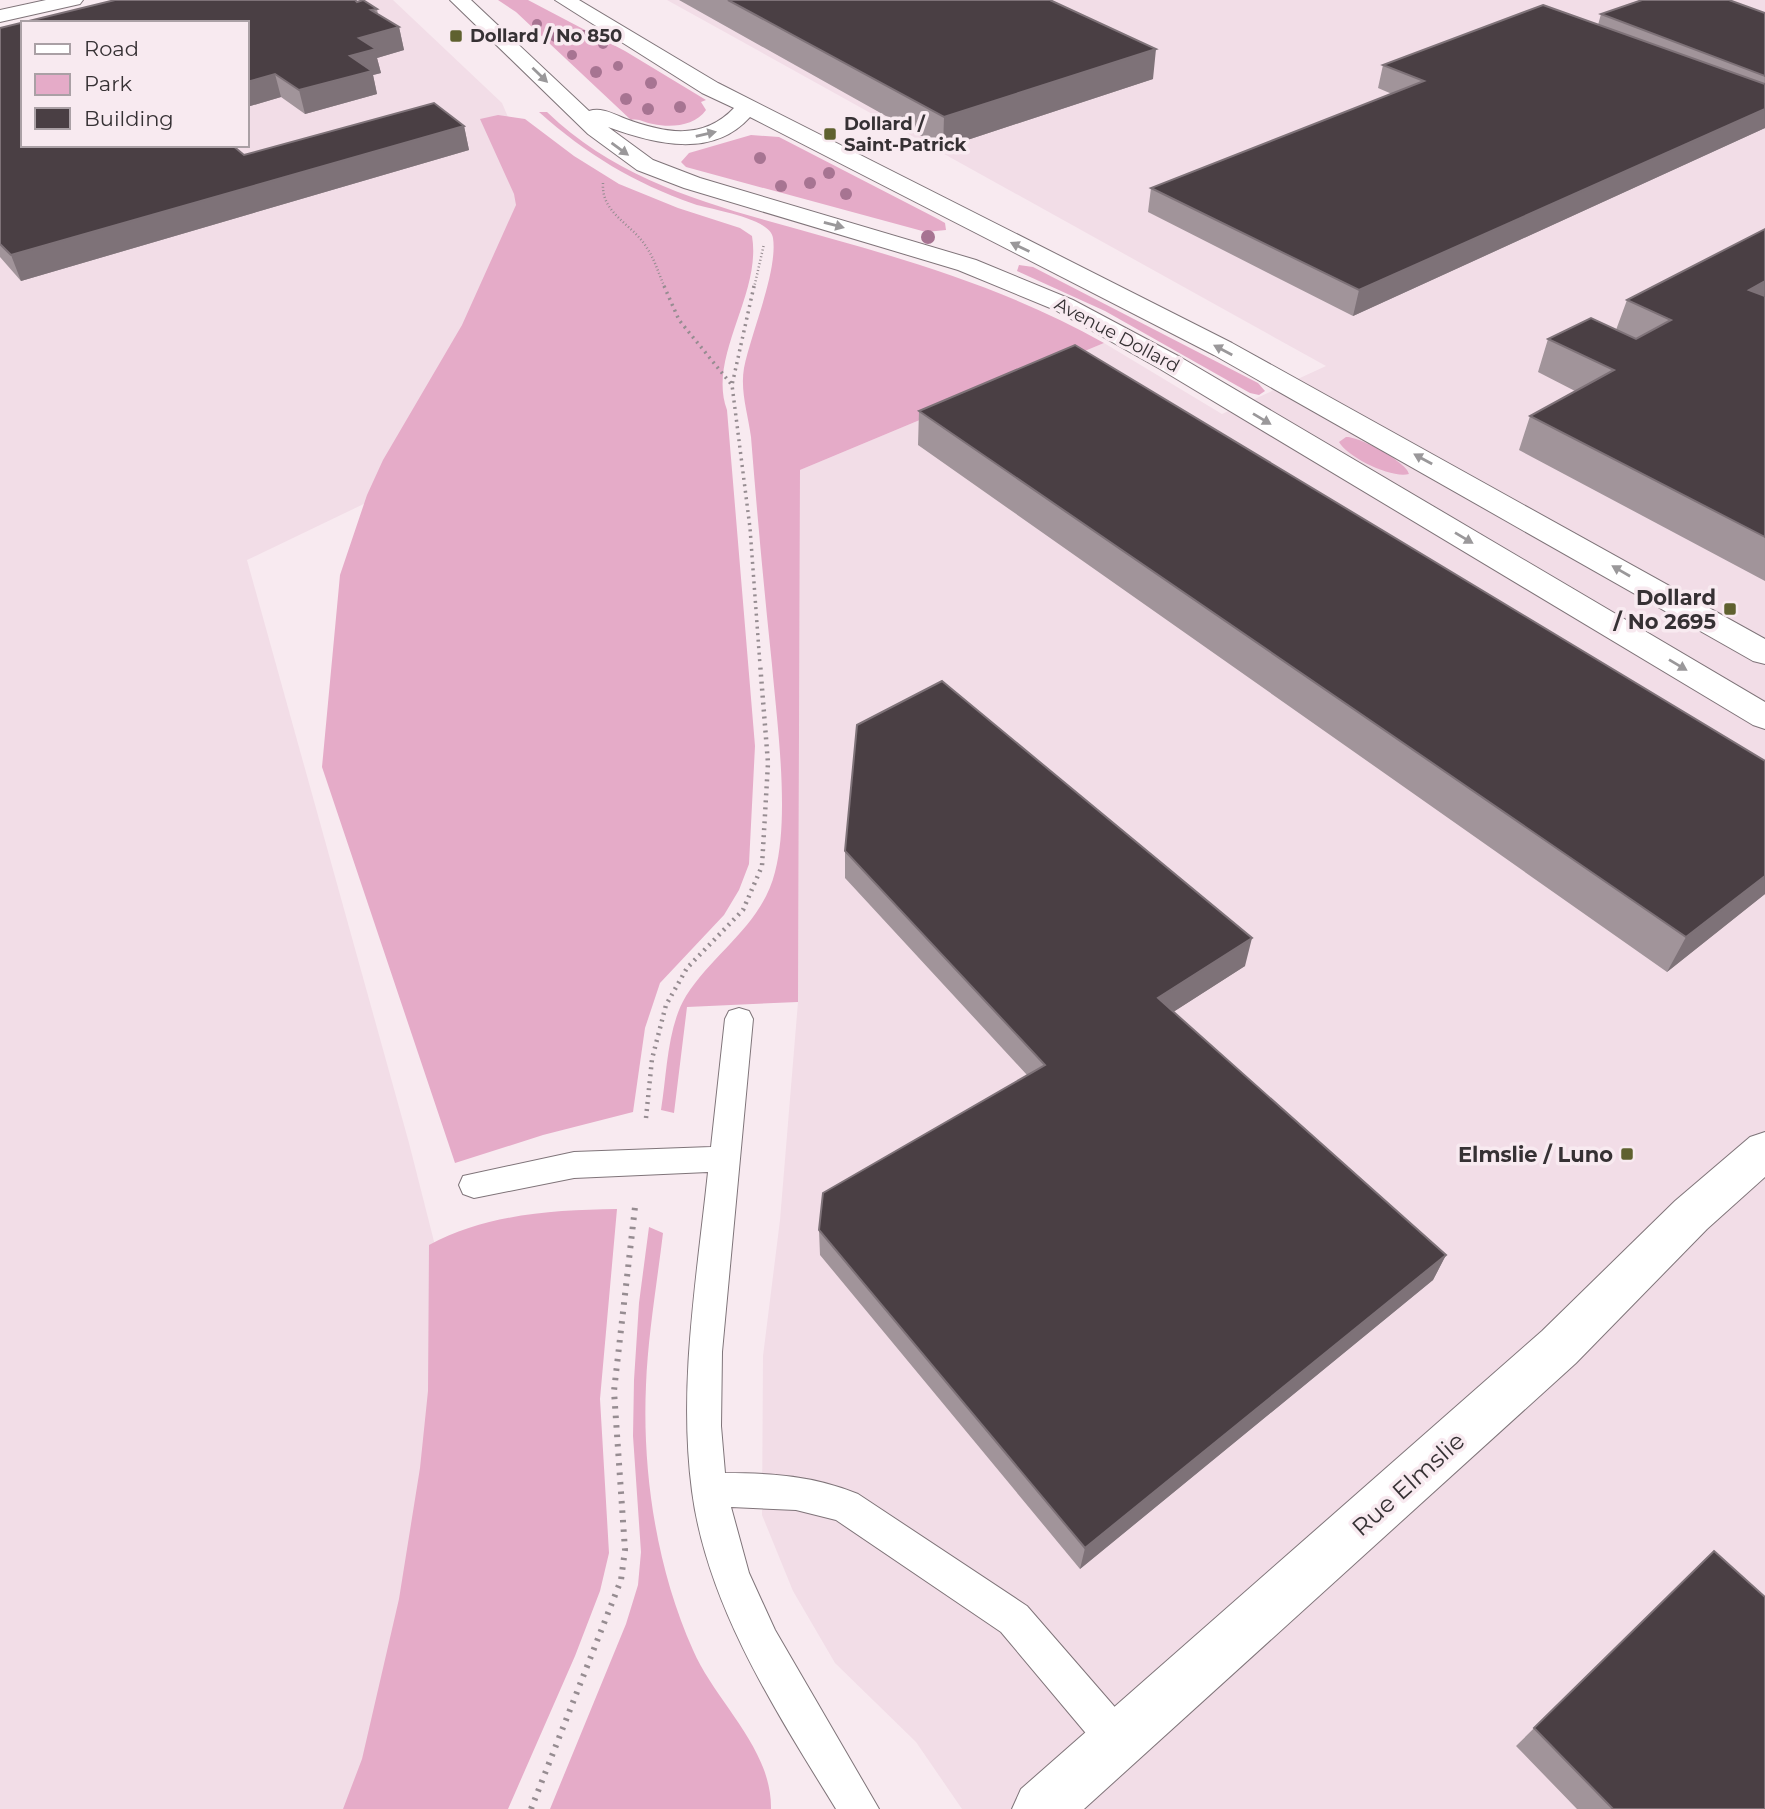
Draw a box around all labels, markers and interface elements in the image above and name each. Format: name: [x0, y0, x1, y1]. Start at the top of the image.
legend: [21, 21, 248, 147]
place label: Dollard / No 850: [470, 25, 622, 47]
marker: Dollard / No 850: [448, 28, 464, 44]
text: Road: [84, 36, 139, 61]
one-way arrow: [532, 67, 548, 83]
text: Park: [84, 71, 132, 96]
text: Building: [84, 106, 174, 131]
place label: Dollard / Saint-Patrick: [844, 113, 967, 156]
marker: Dollard / Saint-Patrick: [822, 126, 838, 142]
one-way arrow: [695, 129, 717, 140]
one-way arrow: [611, 142, 630, 156]
one-way arrow: [823, 220, 845, 231]
one-way arrow: [1010, 241, 1030, 252]
street label: Avenue Dollard: [1051, 293, 1183, 377]
one-way arrow: [1213, 344, 1233, 355]
one-way arrow: [1253, 412, 1272, 425]
one-way arrow: [1413, 453, 1432, 465]
one-way arrow: [1455, 532, 1474, 545]
one-way arrow: [1611, 565, 1630, 577]
place label: Dollard / No 2695: [1613, 585, 1716, 634]
marker: Dollard / No 2695: [1722, 601, 1738, 617]
one-way arrow: [1669, 659, 1688, 672]
place label: Elmslie / Luno: [1458, 1142, 1613, 1167]
marker: Elmslie / Luno: [1619, 1146, 1635, 1162]
street label: Rue Elmslie: [1346, 1426, 1470, 1542]

